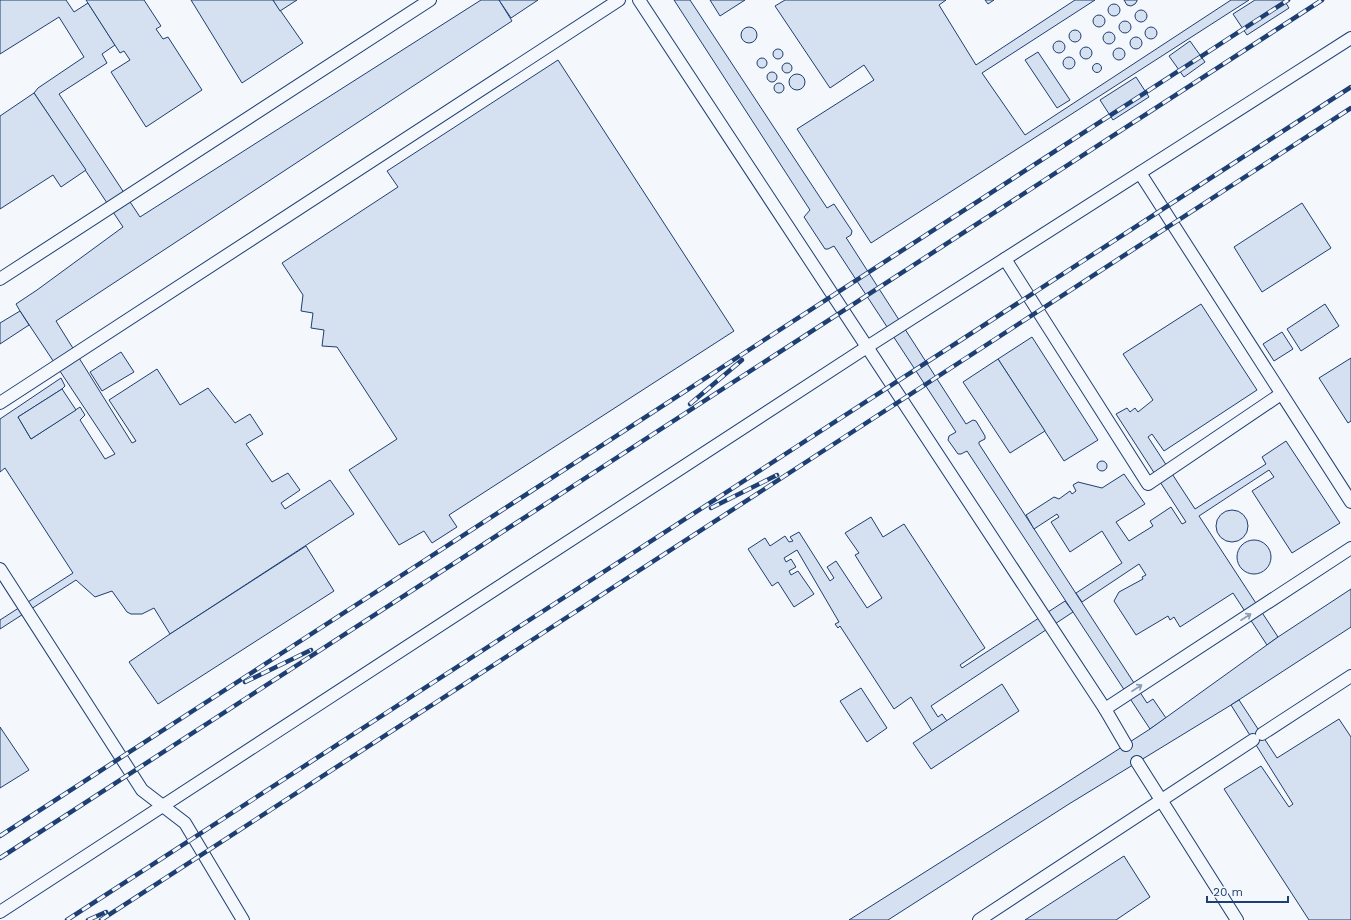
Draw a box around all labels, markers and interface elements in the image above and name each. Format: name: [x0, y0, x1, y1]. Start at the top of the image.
one-way arrow: [1240, 612, 1252, 620]
one-way arrow: [1131, 684, 1142, 692]
scale bar: [1207, 878, 1288, 904]
text: 20 m: [1213, 885, 1243, 899]

